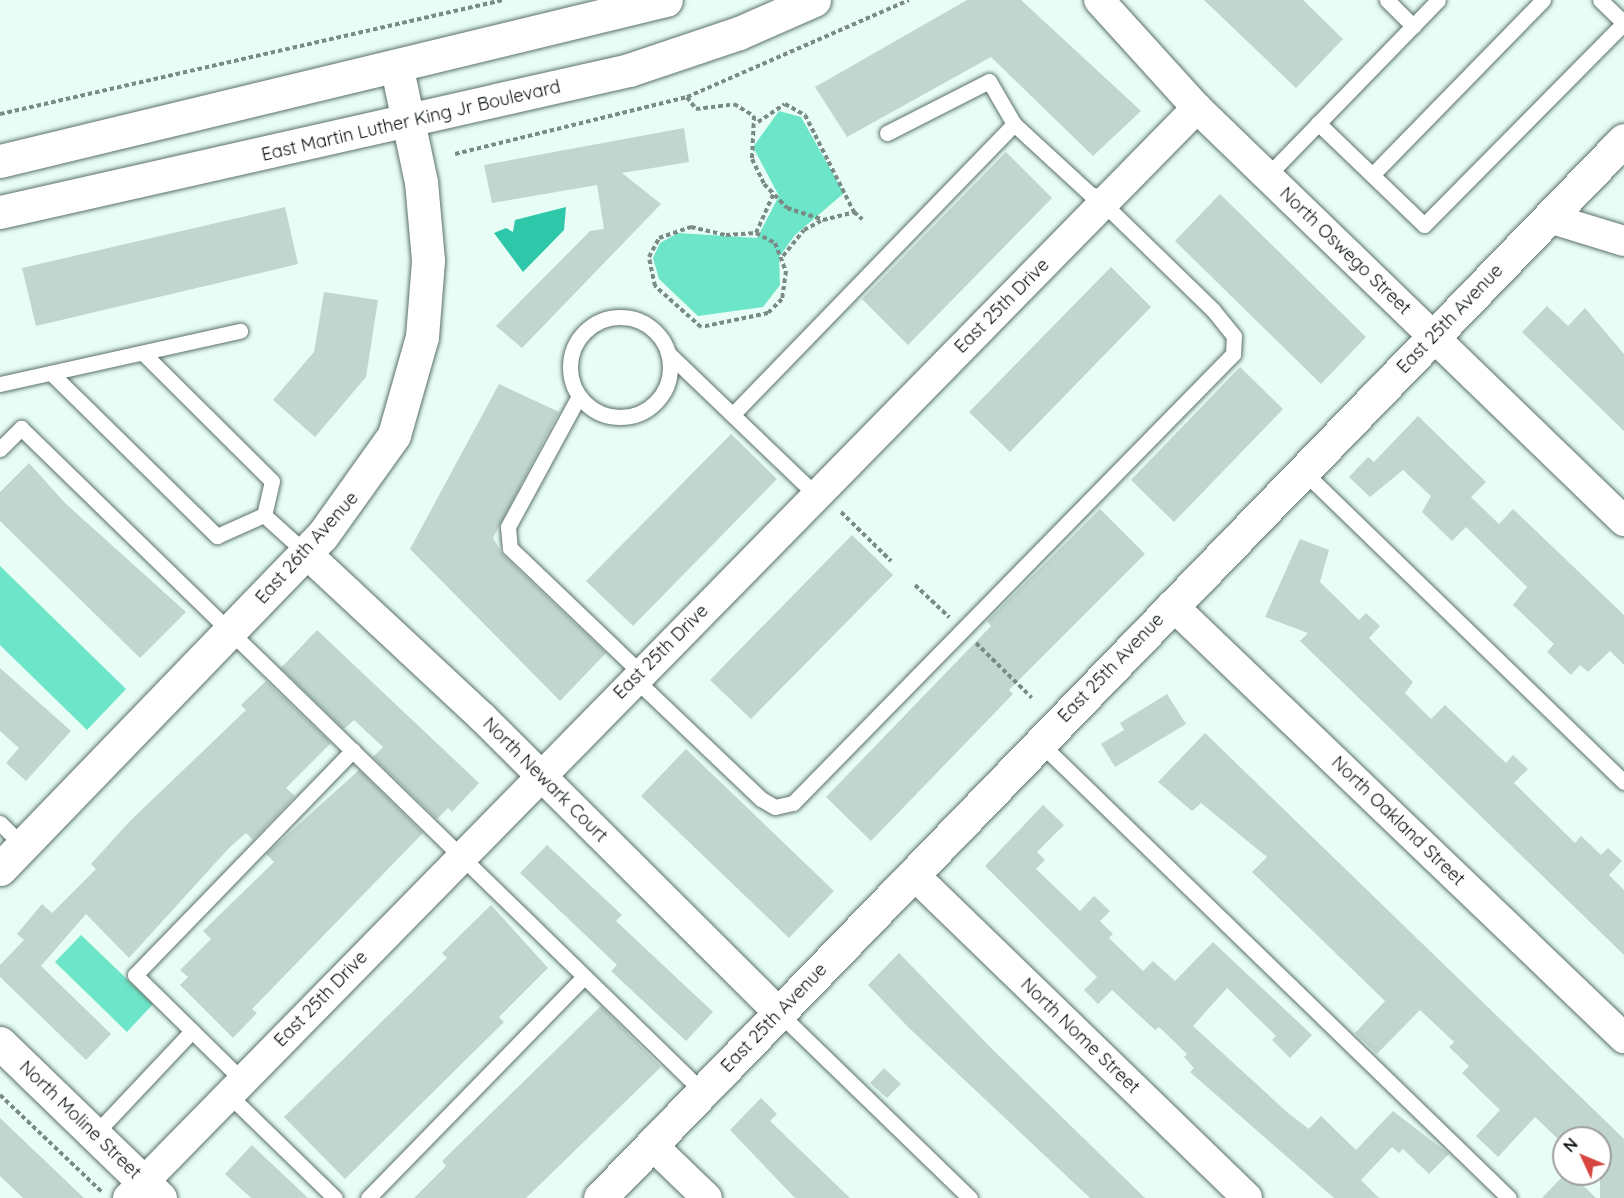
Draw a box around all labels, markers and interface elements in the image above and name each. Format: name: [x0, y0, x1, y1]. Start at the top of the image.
street label: East Martin Luther King Jr Boulevard: [259, 76, 563, 166]
street label: North Oswego Street: [1275, 183, 1415, 319]
street label: East 25th Drive: [950, 254, 1054, 358]
street label: East 25th Avenue: [1393, 260, 1507, 378]
street label: East 26th Avenue: [251, 488, 363, 608]
street label: East 25th Drive: [609, 600, 713, 704]
street label: East 25th Avenue: [1054, 609, 1168, 727]
street label: North Newark Court: [478, 713, 612, 847]
street label: North Oakland Street: [1327, 752, 1469, 890]
street label: East 25th Drive: [270, 947, 372, 1051]
street label: East 25th Avenue: [717, 959, 831, 1077]
street label: North Nome Street: [1016, 974, 1144, 1098]
street label: North Moline Street: [15, 1056, 145, 1184]
north arrow: [1552, 1126, 1612, 1186]
text: N: [1559, 1134, 1582, 1156]

